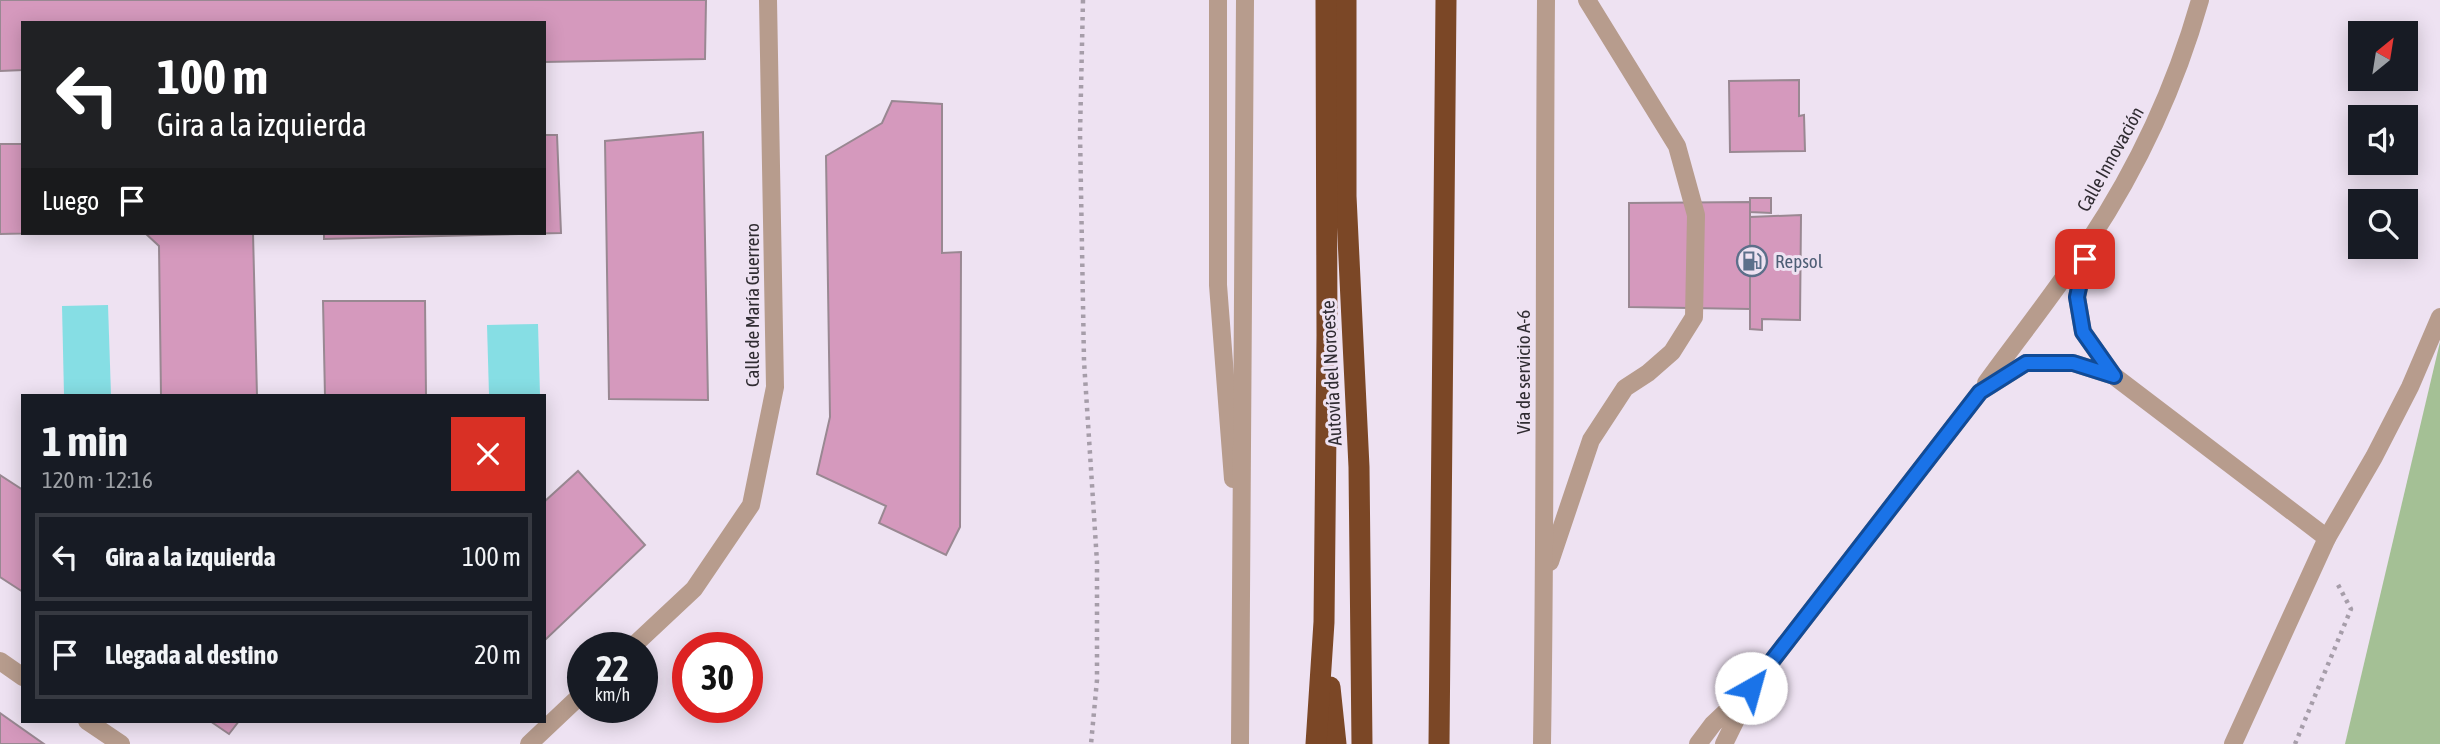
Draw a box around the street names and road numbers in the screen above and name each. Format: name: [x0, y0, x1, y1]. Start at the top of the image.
street label: Calle Innovación: [2072, 103, 2148, 215]
street label: Calle de María Guerrero: [741, 223, 763, 387]
street label: Autovía del Noroeste: [1316, 300, 1346, 446]
street label: Vía de servicio A-6: [1512, 310, 1534, 434]

